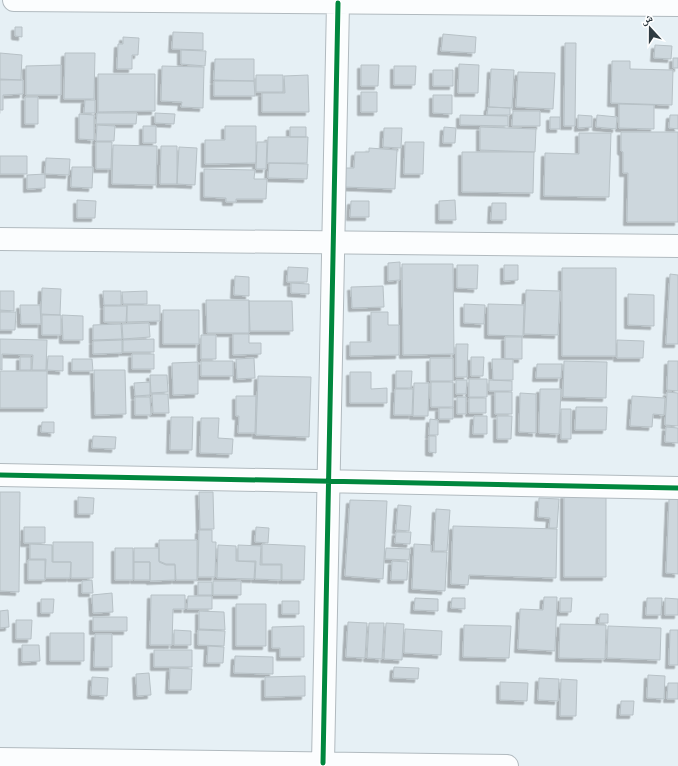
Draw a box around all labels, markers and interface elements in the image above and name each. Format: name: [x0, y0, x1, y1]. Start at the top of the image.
north arrow: [630, 8, 670, 48]
text: ش: [638, 9, 655, 28]

